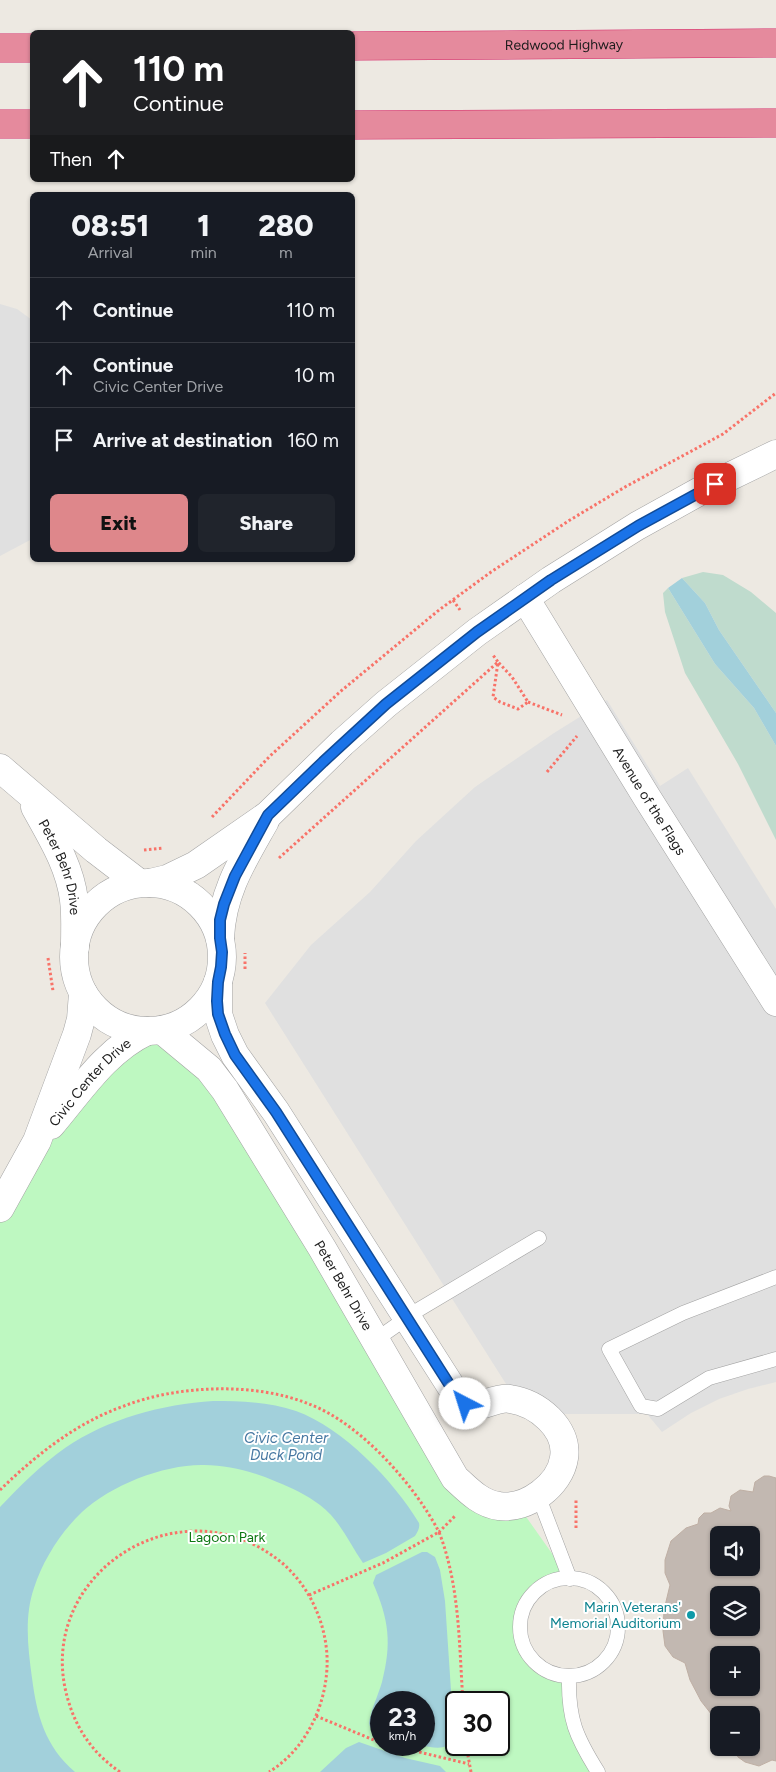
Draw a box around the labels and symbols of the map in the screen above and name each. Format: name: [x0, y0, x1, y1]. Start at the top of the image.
street label: Redwood Highway: [505, 36, 624, 54]
pin: [694, 463, 736, 505]
street label: Avenue of the Flags: [609, 744, 689, 858]
street label: Peter Behr Drive: [35, 816, 83, 916]
street label: Civic Center Drive: [45, 1034, 135, 1130]
street label: Peter Behr Drive: [310, 1237, 376, 1334]
position arrow: [438, 1377, 490, 1429]
water label: Civic Center Duck Pond: [244, 1429, 329, 1464]
park label: Lagoon Park: [189, 1529, 266, 1546]
place label: Marin Veterans' Memorial Auditorium: [550, 1599, 681, 1632]
marker: Marin Veterans' Memorial Auditorium: [685, 1609, 697, 1621]
speed limit sign: 30: [445, 1691, 510, 1756]

